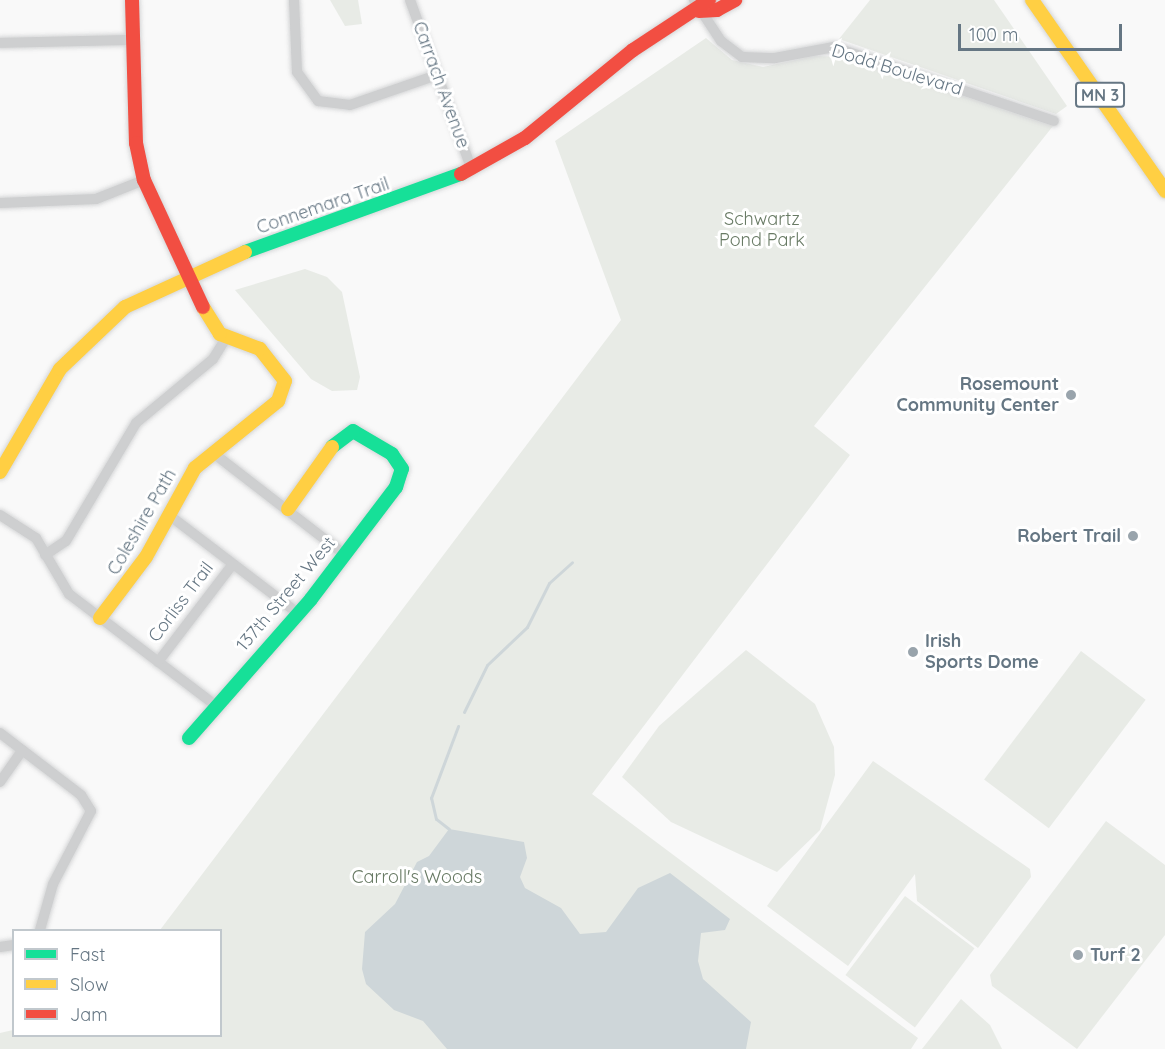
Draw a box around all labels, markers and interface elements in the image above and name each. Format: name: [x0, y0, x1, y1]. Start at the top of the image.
scale bar: [961, 12, 1124, 50]
street label: Carrach Avenue: [408, 19, 474, 151]
text: 100 m: [969, 23, 1018, 46]
street label: Dodd Boulevard: [829, 40, 965, 100]
road number: MN 3: [1074, 82, 1126, 108]
street label: Connemara Trail: [254, 173, 392, 239]
park label: Schwartz Pond Park: [719, 209, 805, 252]
place label: Rosemount Community Center: [896, 374, 1059, 416]
marker: Rosemount Community Center: [1064, 388, 1078, 402]
street label: Coleshire Path: [103, 465, 181, 579]
place label: Robert Trail: [1017, 525, 1121, 547]
marker: Robert Trail: [1126, 529, 1140, 543]
street label: 137th Street West: [232, 532, 340, 656]
street label: Corliss Trail: [144, 558, 218, 646]
place label: Irish Sports Dome: [925, 631, 1039, 674]
marker: Irish Sports Dome: [906, 645, 920, 659]
park label: Carroll's Woods: [352, 866, 482, 888]
legend: [12, 929, 222, 1037]
text: Fast: [70, 943, 105, 966]
place label: Turf 2: [1090, 944, 1141, 966]
marker: Turf 2: [1071, 948, 1085, 962]
text: Slow: [70, 973, 108, 996]
text: Jam: [70, 1003, 108, 1026]

